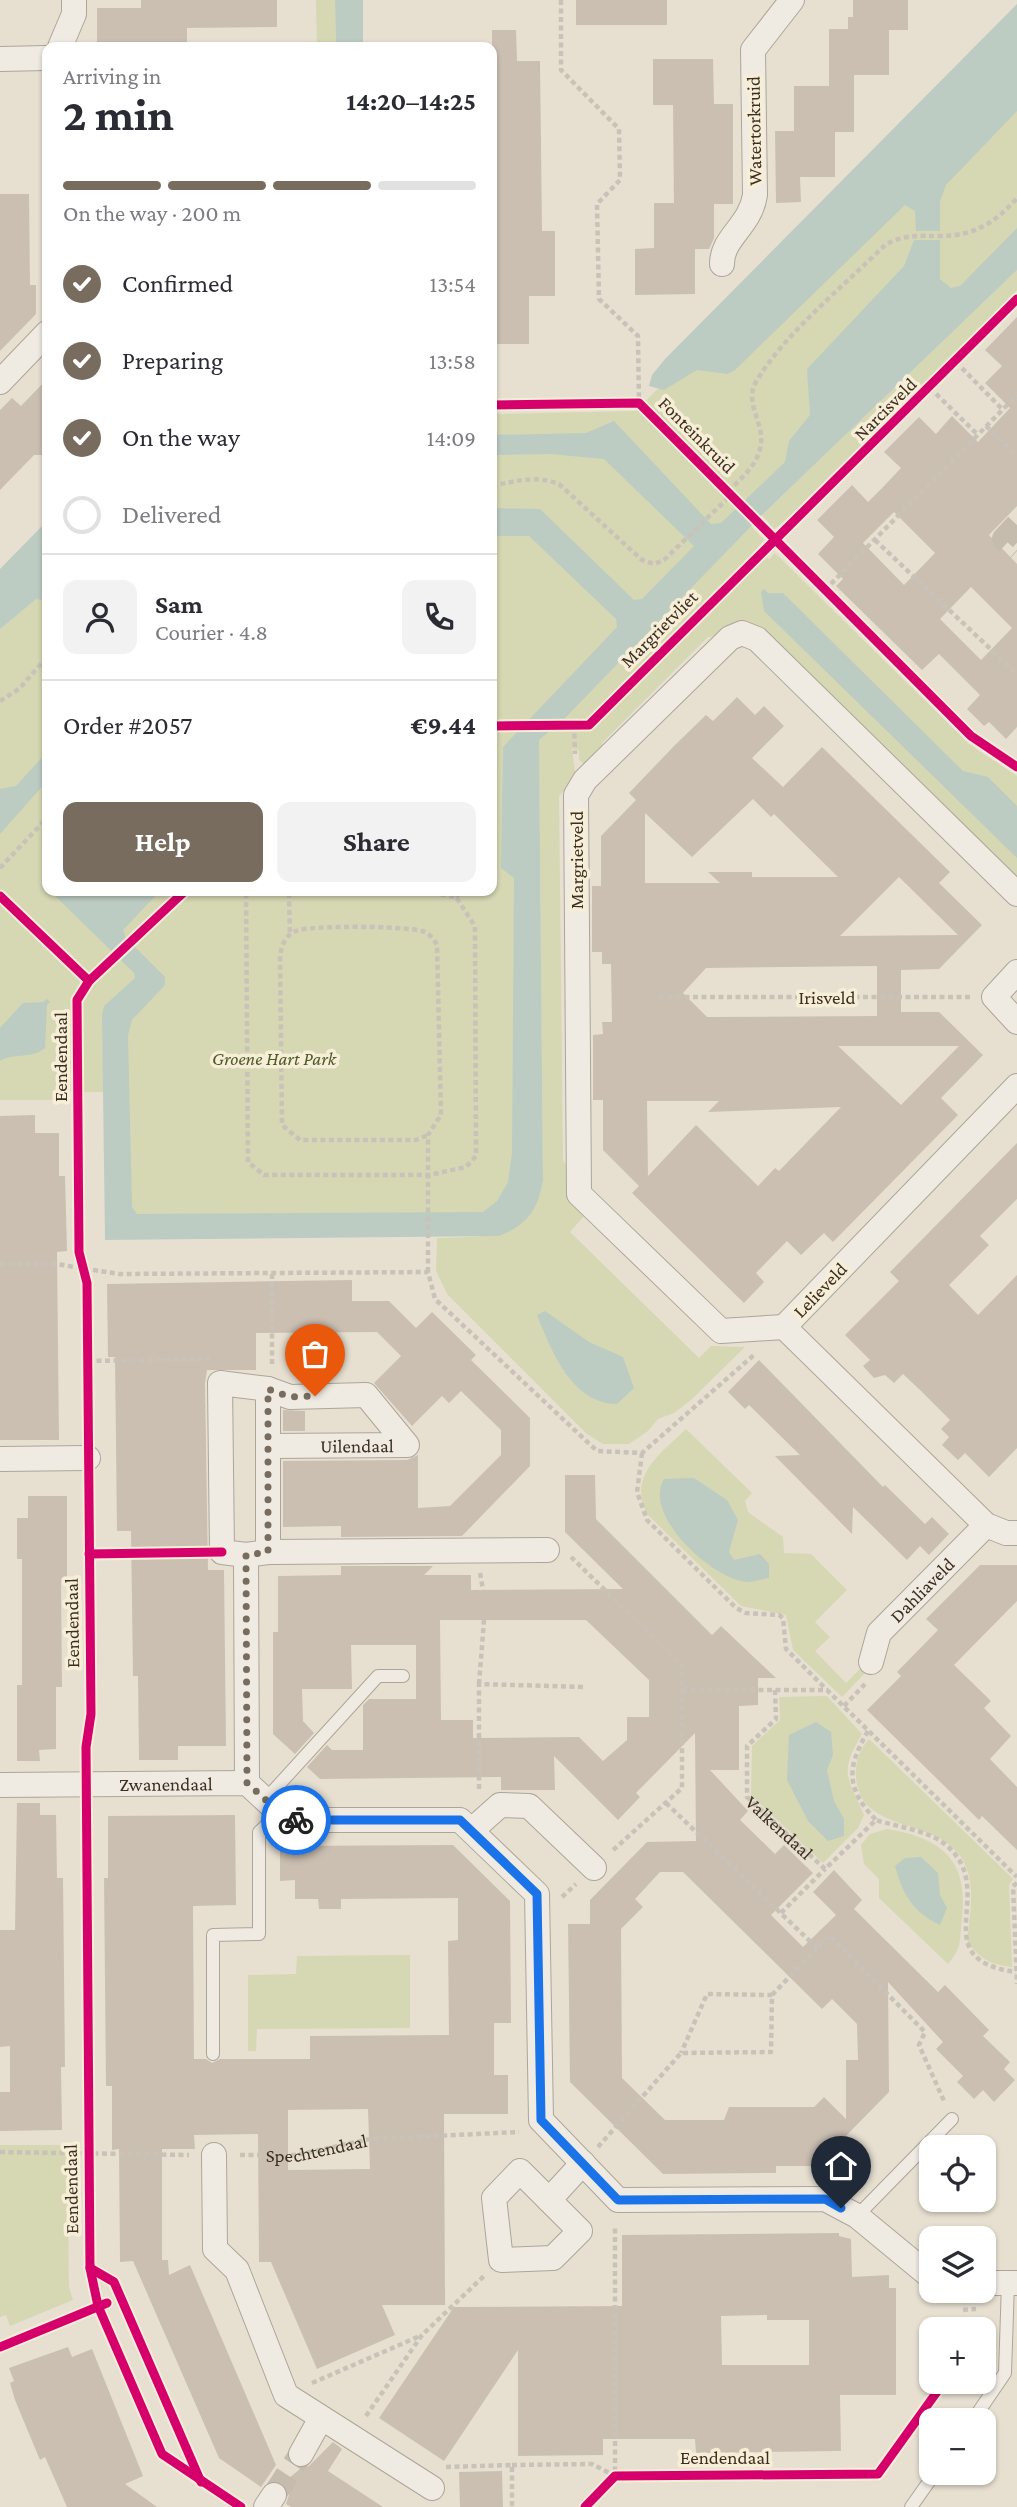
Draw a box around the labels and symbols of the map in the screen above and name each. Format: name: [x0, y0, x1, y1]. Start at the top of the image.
street label: Watertorkruid: [743, 76, 765, 186]
street label: Narcisveld: [849, 373, 921, 445]
street label: Fonteinkruid: [655, 393, 739, 477]
street label: Margrietvliet: [616, 586, 702, 672]
street label: Margrietveld: [566, 811, 587, 909]
street label: Irisveld: [799, 987, 855, 1008]
street label: Eendendaal: [50, 1012, 71, 1102]
park label: Groene Hart Park: [212, 1048, 337, 1069]
street label: Lelieveld: [789, 1258, 851, 1322]
pin: [285, 1324, 345, 1396]
street label: Uilendaal: [320, 1435, 394, 1456]
street label: Dahliaveld: [885, 1553, 958, 1626]
street label: Eendendaal: [61, 1578, 83, 1668]
street label: Zwanendaal: [119, 1773, 213, 1795]
courier: [261, 1785, 331, 1855]
street label: Valkendaal: [742, 1791, 818, 1863]
street label: Spechtendaal: [266, 2129, 369, 2166]
pin: [811, 2136, 871, 2208]
street label: Eendendaal: [60, 2144, 82, 2234]
street label: Eendendaal: [680, 2447, 770, 2468]

